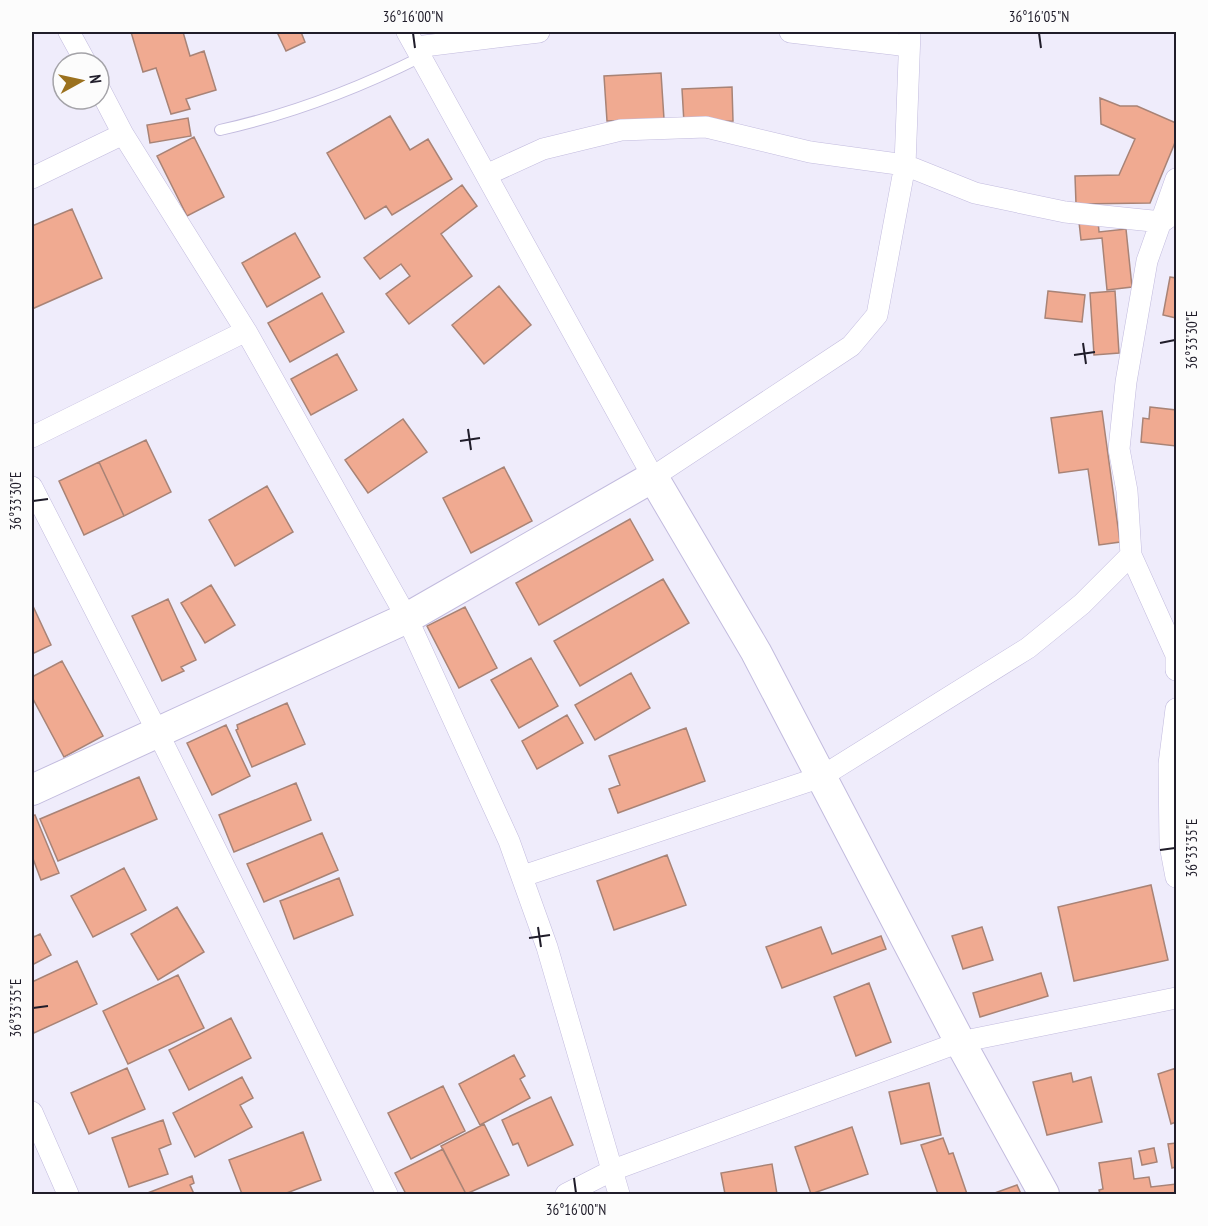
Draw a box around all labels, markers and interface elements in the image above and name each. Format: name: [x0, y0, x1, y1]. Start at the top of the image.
text: 36°16'00"N: [383, 7, 443, 26]
text: 36°16'05"N: [1009, 7, 1069, 26]
north arrow: [51, 51, 111, 111]
text: N: [85, 73, 106, 85]
text: 36°33'30"E: [1182, 310, 1201, 370]
text: 36°33'30"E: [6, 471, 25, 531]
text: 36°33'35"E: [1182, 818, 1201, 878]
text: 36°33'35"E: [6, 978, 25, 1038]
text: 36°16'00"N: [546, 1200, 606, 1219]

